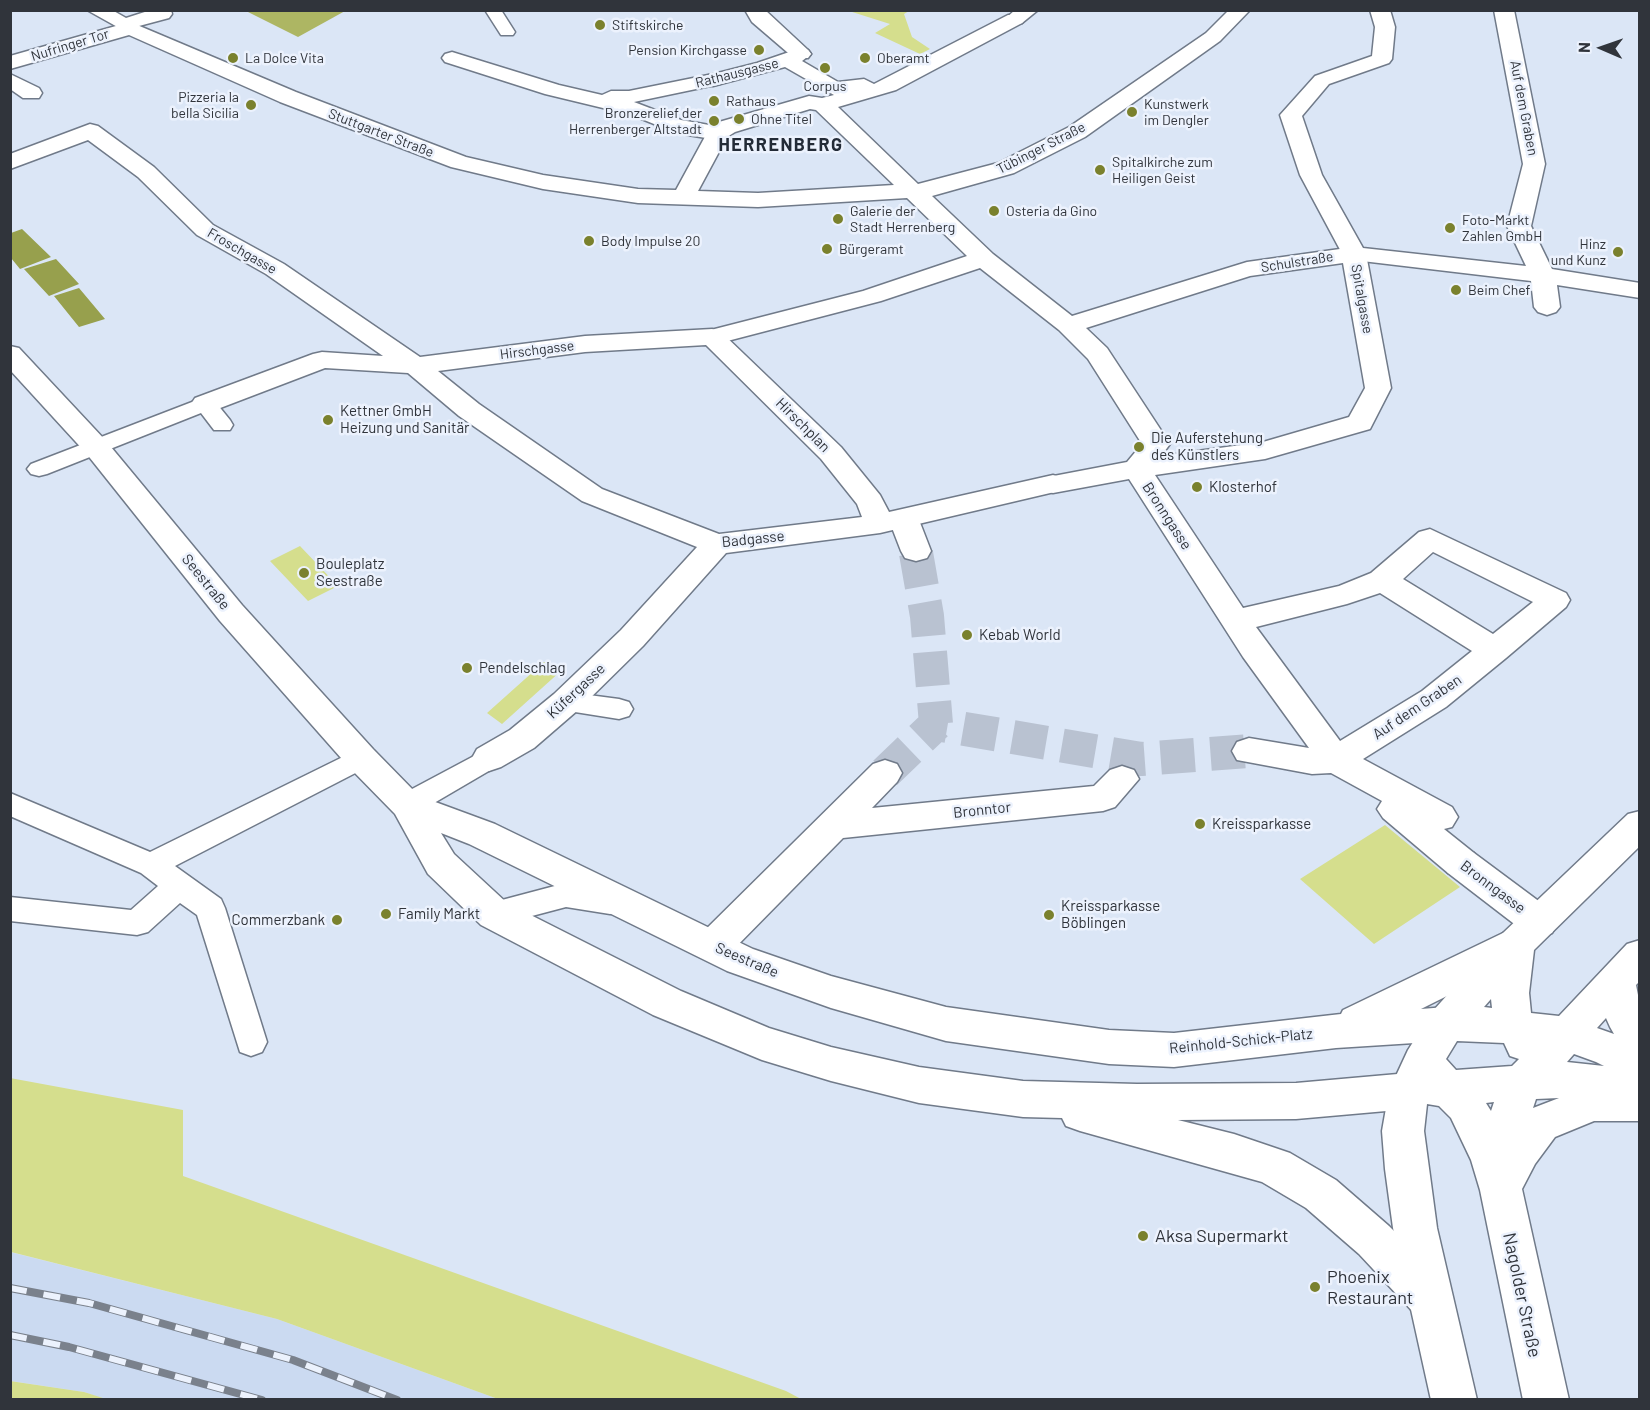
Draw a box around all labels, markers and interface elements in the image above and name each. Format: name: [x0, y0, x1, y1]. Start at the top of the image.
place label: Stiftskirche: [612, 17, 683, 33]
marker: Stiftskirche: [593, 18, 607, 32]
north arrow: [1572, 18, 1632, 78]
street label: Nufringer Tor: [29, 25, 111, 65]
place label: Pension Kirchgasse: [628, 42, 747, 58]
text: N: [1574, 42, 1593, 53]
marker: Pension Kirchgasse: [752, 43, 766, 57]
place label: La Dolce Vita: [245, 50, 324, 66]
place label: Oberamt: [877, 50, 930, 66]
marker: La Dolce Vita: [226, 51, 240, 65]
marker: Oberamt: [858, 51, 872, 65]
street label: Rathausgasse: [694, 55, 780, 91]
street label: Auf dem Graben: [1507, 59, 1541, 157]
marker: Corpus: [818, 61, 832, 75]
place label: Corpus: [803, 78, 847, 94]
place label: Pizzeria la bella Sicilia: [171, 89, 239, 122]
place label: Rathaus: [726, 93, 776, 109]
marker: Rathaus: [707, 94, 721, 108]
place label: Kunstwerk im Dengler: [1144, 96, 1209, 128]
marker: Pizzeria la bella Sicilia: [244, 98, 258, 112]
street label: Stuttgarter Straße: [326, 105, 436, 161]
place label: Bronzerelief der Herrenberger Altstadt: [569, 105, 702, 138]
marker: Kunstwerk im Dengler: [1125, 105, 1139, 119]
place label: Ohne Titel: [751, 111, 812, 127]
marker: Ohne Titel: [732, 112, 746, 126]
marker: Bronzerelief der Herrenberger Altstadt: [707, 114, 721, 128]
street label: Tübinger Straße: [994, 118, 1088, 178]
district label: HERRENBERG: [718, 134, 844, 156]
place label: Spitalkirche zum Heiligen Geist: [1112, 154, 1213, 186]
marker: Spitalkirche zum Heiligen Geist: [1093, 163, 1107, 177]
place label: Galerie der Stadt Herrenberg: [850, 203, 955, 236]
place label: Osteria da Gino: [1006, 203, 1097, 219]
marker: Osteria da Gino: [987, 204, 1001, 218]
marker: Galerie der Stadt Herrenberg: [831, 212, 845, 226]
place label: Foto-Markt Zahlen GmbH: [1462, 212, 1542, 244]
marker: Foto-Markt Zahlen GmbH: [1443, 221, 1457, 235]
street label: Froschgasse: [204, 224, 280, 278]
place label: Body Impulse 20: [601, 233, 700, 249]
marker: Body Impulse 20: [582, 234, 596, 248]
place label: Hinz und Kunz: [1551, 236, 1606, 268]
place label: Bürgeramt: [839, 241, 904, 257]
marker: Bürgeramt: [820, 242, 834, 256]
marker: Hinz und Kunz: [1611, 245, 1625, 259]
street label: Schulstraße: [1260, 248, 1334, 276]
street label: Spitalgasse: [1348, 263, 1376, 335]
place label: Beim Chef: [1468, 282, 1530, 298]
marker: Beim Chef: [1449, 283, 1463, 297]
street label: Hirschgasse: [499, 337, 575, 363]
street label: Hirschplan: [772, 394, 834, 456]
place label: Kettner GmbH Heizung und Sanitär: [340, 402, 470, 437]
marker: Kettner GmbH Heizung und Sanitär: [321, 413, 335, 427]
place label: Die Auferstehung des Künstlers: [1151, 429, 1263, 464]
marker: Die Auferstehung des Künstlers: [1132, 440, 1146, 454]
place label: Klosterhof: [1209, 478, 1277, 496]
street label: Bronngasse: [1138, 479, 1196, 553]
marker: Klosterhof: [1190, 480, 1204, 494]
street label: Badgasse: [721, 527, 785, 551]
street label: Seestraße: [178, 550, 234, 614]
place label: Bouleplatz Seestraße: [316, 555, 385, 590]
marker: Bouleplatz Seestraße: [297, 566, 311, 580]
place label: Kebab World: [979, 626, 1061, 644]
marker: Kebab World: [960, 628, 974, 642]
place label: Pendelschlag: [479, 659, 565, 677]
street label: Küfergasse: [543, 660, 609, 722]
marker: Pendelschlag: [460, 661, 474, 675]
street label: Auf dem Graben: [1369, 671, 1465, 743]
street label: Bronntor: [952, 798, 1012, 822]
place label: Kreissparkasse: [1212, 815, 1311, 833]
marker: Kreissparkasse: [1193, 817, 1207, 831]
street label: Bronngasse: [1457, 857, 1529, 917]
place label: Kreissparkasse Böblingen: [1061, 897, 1160, 932]
place label: Family Markt: [398, 905, 480, 923]
marker: Family Markt: [379, 907, 393, 921]
marker: Kreissparkasse Böblingen: [1042, 908, 1056, 922]
place label: Commerzbank: [231, 911, 325, 929]
marker: Commerzbank: [330, 913, 344, 927]
street label: Seestraße: [713, 939, 781, 981]
street label: Reinhold-Schick-Platz: [1168, 1025, 1314, 1057]
place label: Aksa Supermarkt: [1155, 1225, 1289, 1247]
marker: Aksa Supermarkt: [1136, 1229, 1150, 1243]
street label: Nagolder Straße: [1498, 1231, 1546, 1359]
place label: Phoenix Restaurant: [1327, 1266, 1413, 1308]
marker: Phoenix Restaurant: [1308, 1280, 1322, 1294]

